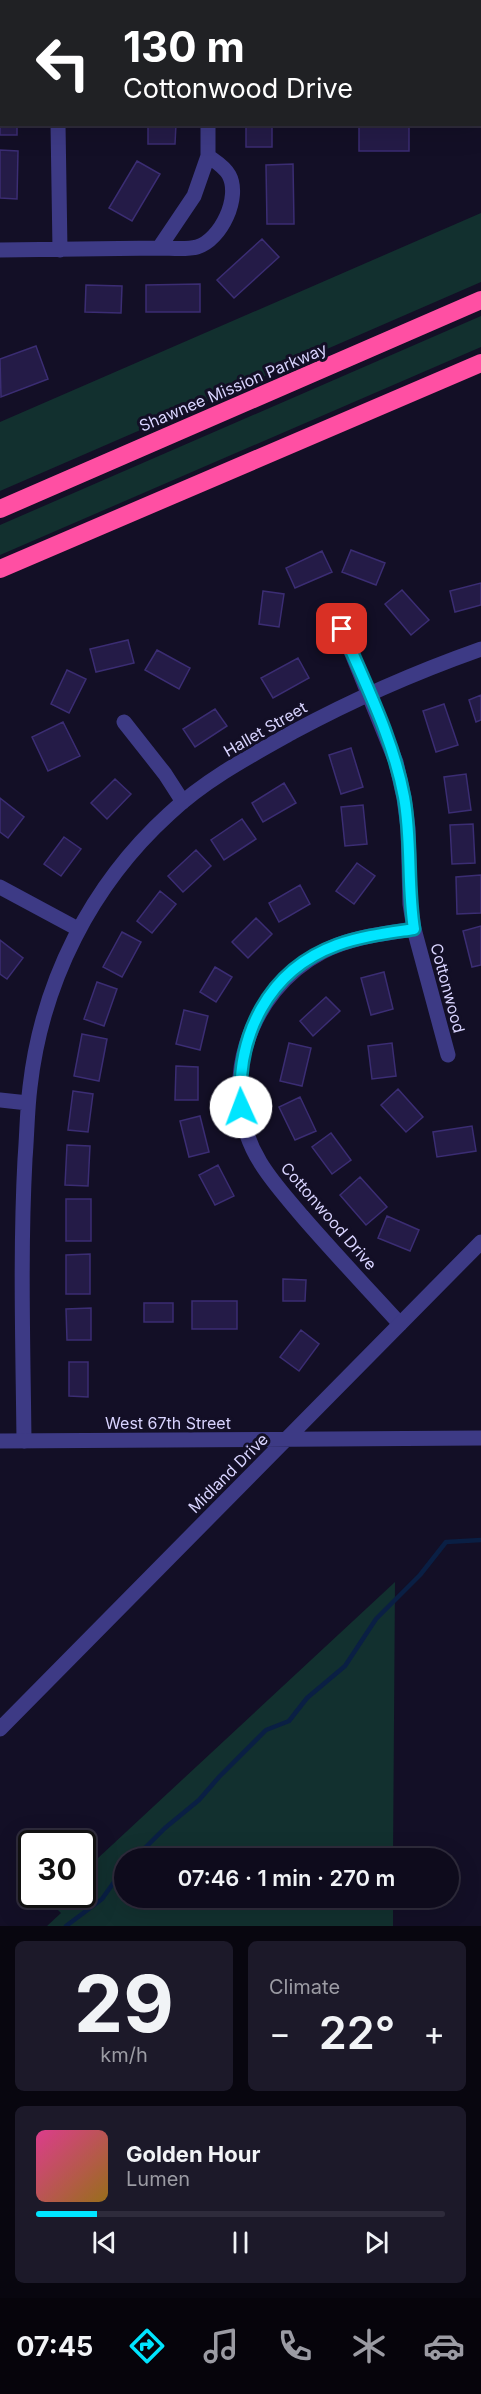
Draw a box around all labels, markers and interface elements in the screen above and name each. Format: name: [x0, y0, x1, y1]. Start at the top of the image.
text: 130 m: [123, 21, 245, 72]
icon: left: [24, 24, 102, 102]
text: Cottonwood Drive: [123, 72, 353, 105]
street label: Shawnee Mission Parkway: [136, 338, 330, 436]
pin: [316, 603, 367, 654]
icon: arrive: [325, 612, 358, 645]
street label: Hallet Street: [220, 697, 310, 761]
street label: Cottonwood: [426, 941, 470, 1035]
position arrow: [209, 1075, 273, 1139]
street label: Cottonwood Drive: [277, 1158, 381, 1274]
street label: West 67th Street: [105, 1413, 231, 1433]
street label: Midland Drive: [184, 1429, 272, 1517]
speed limit sign: 30: [18, 1830, 96, 1908]
text: 07:46 · 1 min · 270 m: [178, 1865, 395, 1891]
text: 29: [74, 1956, 174, 2051]
text: Climate: [269, 1975, 340, 1999]
text: 22°: [319, 2005, 395, 2060]
text: −: [269, 2013, 291, 2053]
text: +: [423, 2013, 445, 2053]
text: km/h: [100, 2043, 148, 2067]
text: Golden Hour: [126, 2141, 260, 2167]
text: Lumen: [126, 2167, 190, 2191]
icon: previous: [88, 2226, 121, 2259]
icon: pause: [224, 2226, 257, 2259]
icon: next: [360, 2226, 393, 2259]
icon: directions: [126, 2325, 168, 2367]
icon: music: [200, 2325, 242, 2367]
icon: phone: [274, 2325, 316, 2367]
icon: climate: [348, 2325, 390, 2367]
icon: car: [423, 2325, 465, 2367]
text: 07:45: [16, 2330, 93, 2363]

